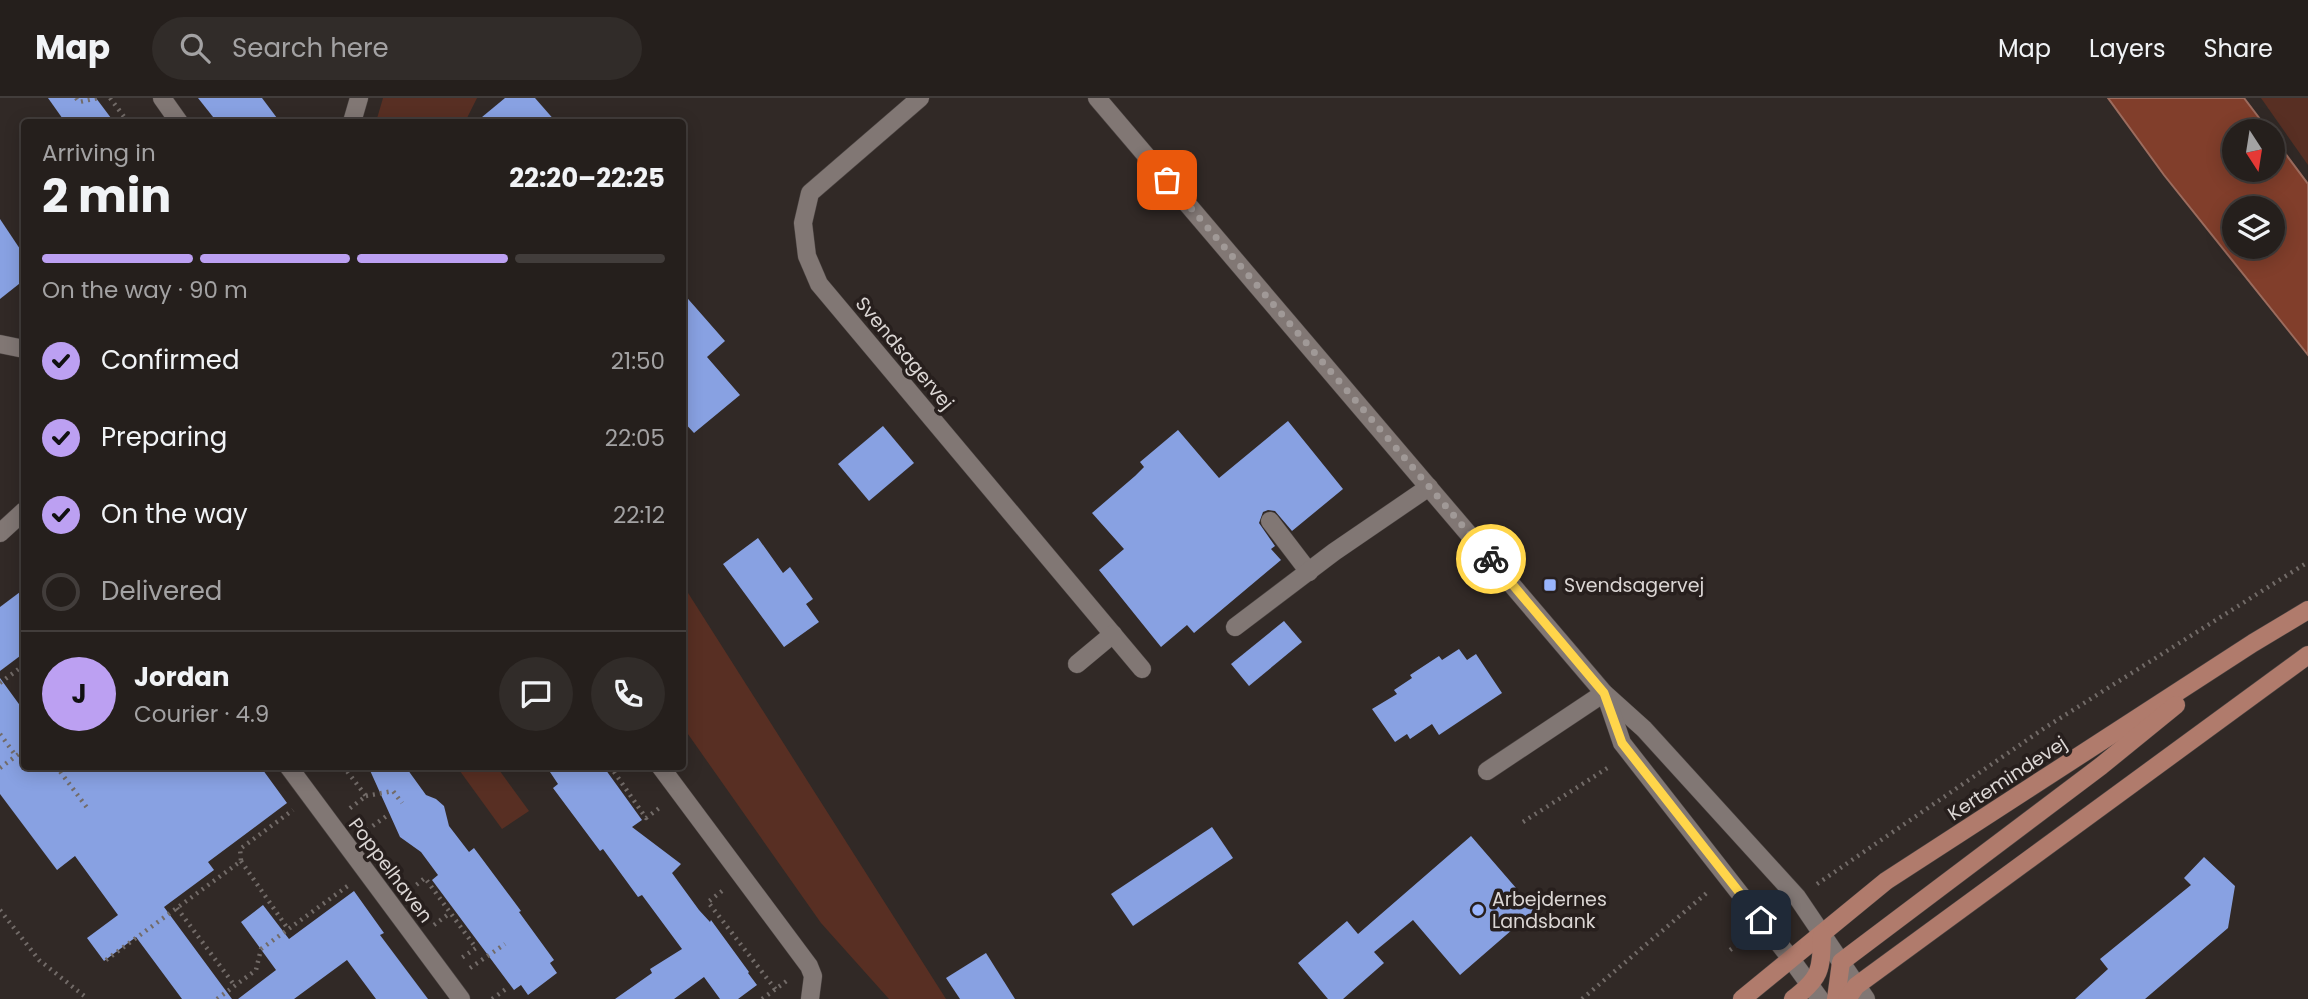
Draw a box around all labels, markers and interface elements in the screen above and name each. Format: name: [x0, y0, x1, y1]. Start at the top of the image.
search box: [152, 17, 642, 80]
text: Map: [35, 24, 110, 71]
icon: search: [176, 29, 214, 67]
text: Search here: [232, 30, 389, 66]
text: Map: [1998, 32, 2051, 65]
text: Layers: [2089, 32, 2165, 65]
text: Share: [2203, 32, 2273, 65]
north arrow: [2222, 119, 2286, 182]
map controls: [2222, 119, 2285, 259]
text: Arriving in: [42, 137, 156, 169]
pin: [1137, 150, 1197, 210]
text: 22:20–22:25: [509, 160, 665, 196]
icon: bag: [1148, 161, 1186, 199]
text: 2 min: [42, 164, 171, 228]
button: layers: [2222, 196, 2285, 259]
text: On the way · 90 m: [42, 274, 248, 306]
street label: Svendsagervej: [849, 291, 960, 416]
icon: check: [42, 342, 80, 380]
text: Confirmed: [101, 342, 239, 378]
text: 21:50: [611, 345, 665, 377]
icon: check: [42, 419, 80, 457]
text: Preparing: [101, 419, 227, 455]
text: 22:05: [605, 422, 665, 454]
icon: check: [42, 496, 80, 534]
text: On the way: [101, 496, 248, 532]
text: 22:12: [613, 499, 665, 531]
courier: [1456, 524, 1526, 594]
icon: bike: [1472, 540, 1510, 578]
place label: Svendsagervej: [1564, 572, 1704, 599]
text: Delivered: [101, 573, 222, 609]
marker: Svendsagervej: [1542, 577, 1558, 593]
button: chat: [499, 657, 573, 731]
button: phone: [591, 657, 665, 731]
text: Jordan: [134, 659, 230, 695]
text: J: [71, 676, 87, 712]
text: Courier · 4.9: [134, 698, 269, 730]
street label: Kertemindevej: [1942, 730, 2072, 827]
street label: Poppelhaven: [342, 812, 439, 928]
place label: Arbejdernes Landsbank: [1492, 886, 1607, 935]
pin: [1731, 890, 1791, 950]
icon: home: [1742, 901, 1780, 939]
marker: Arbejdernes Landsbank: [1470, 902, 1486, 918]

